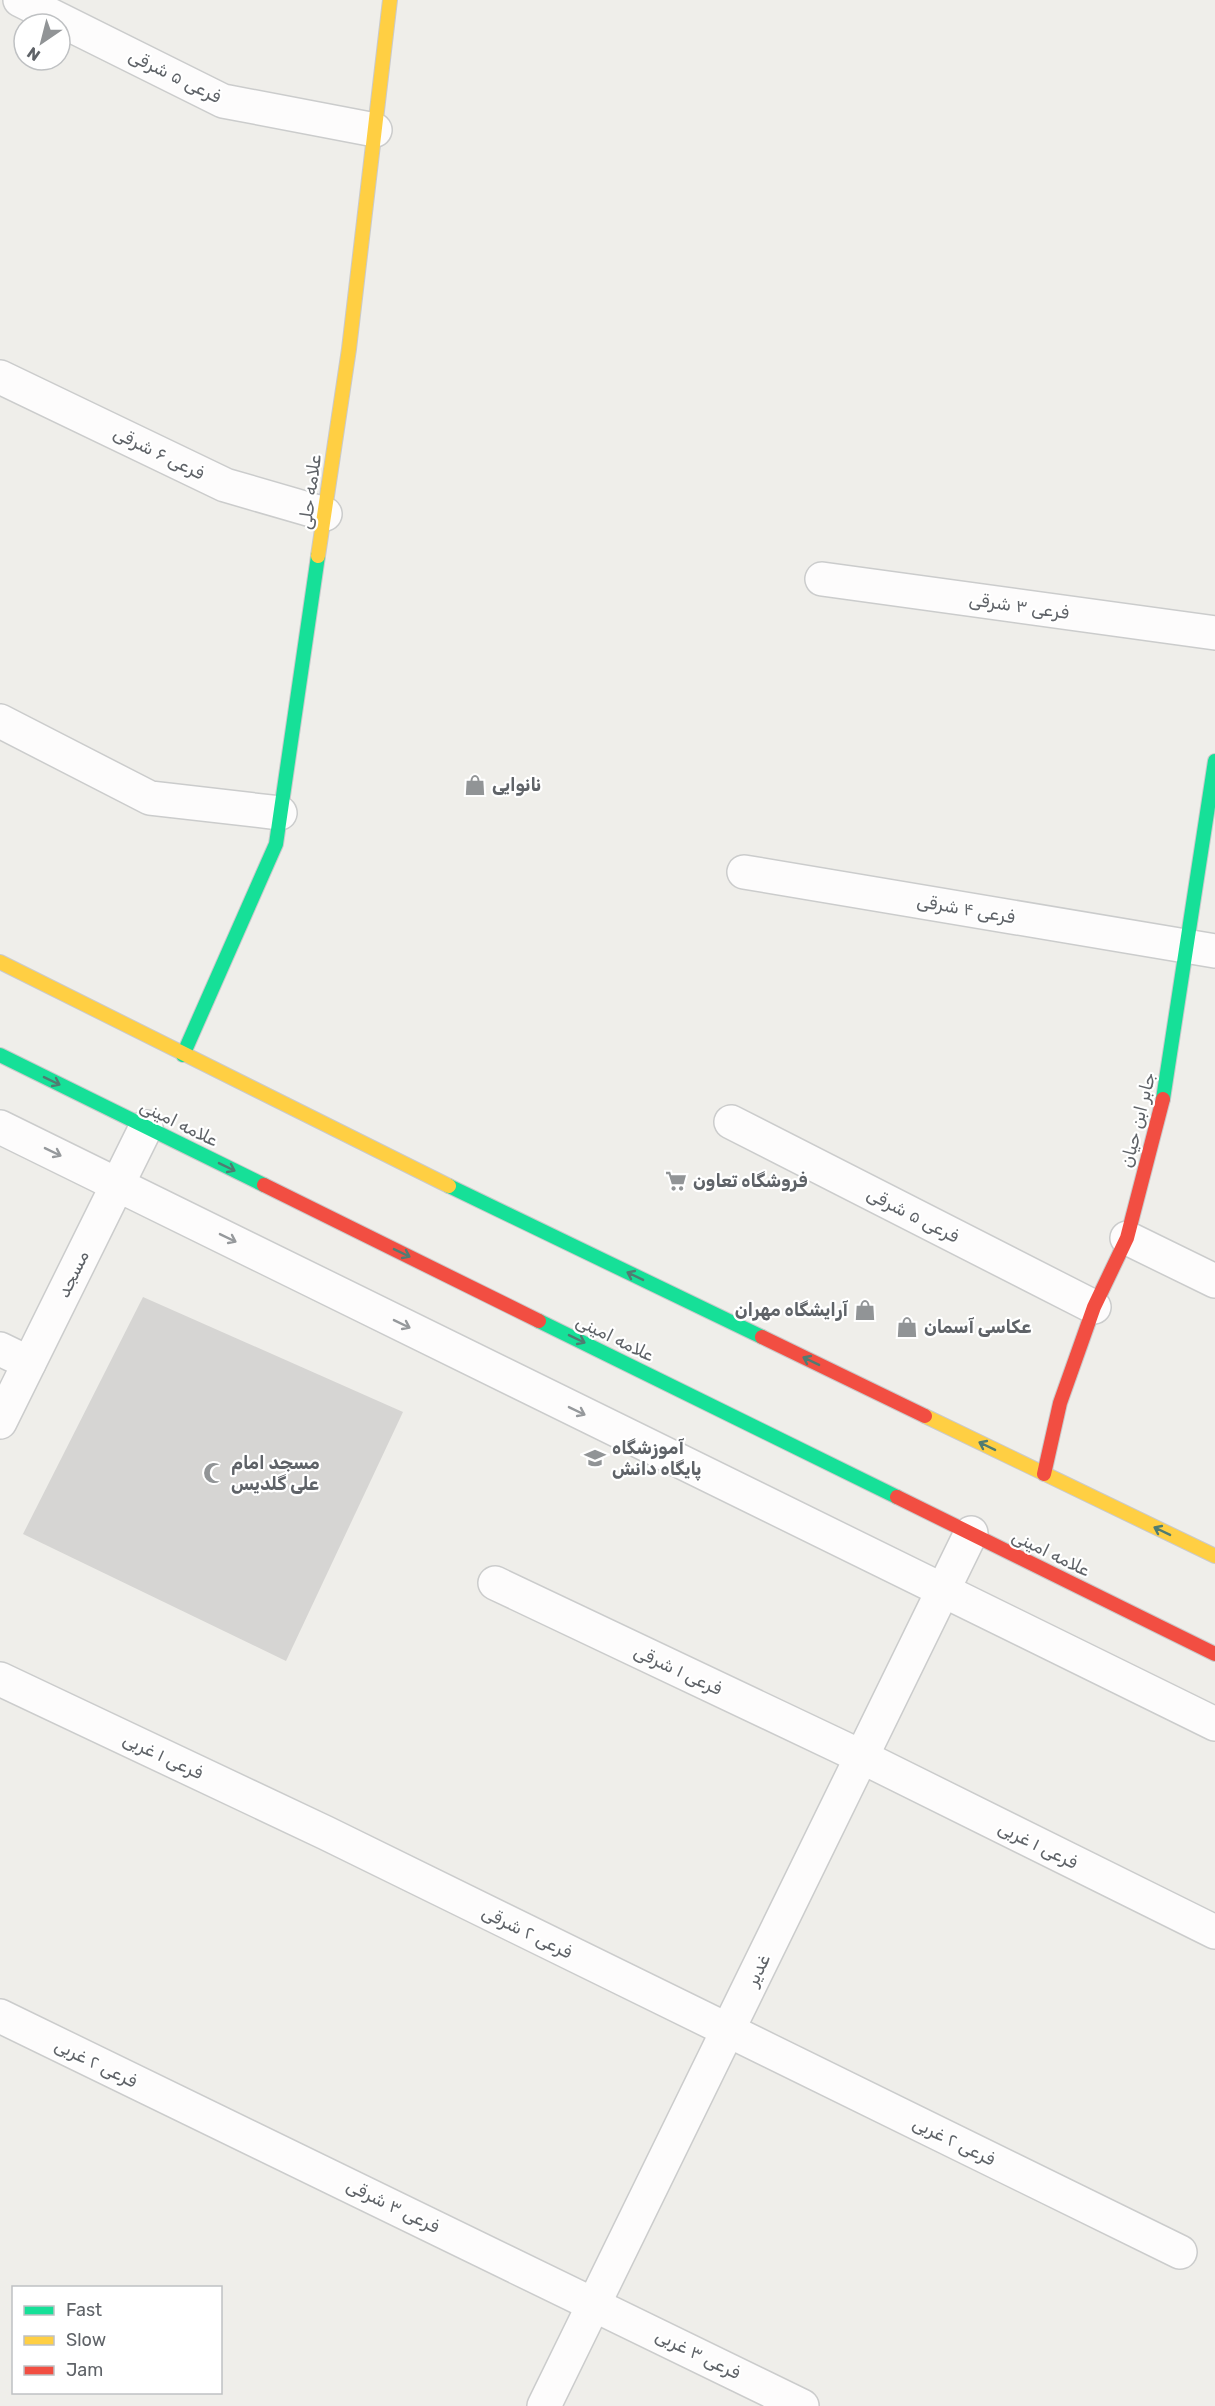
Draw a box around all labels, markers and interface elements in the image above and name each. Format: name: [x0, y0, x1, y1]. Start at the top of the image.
north arrow: [12, 12, 72, 72]
text: N: [24, 43, 44, 65]
street label: فرعی ۵ شرقی: [125, 44, 225, 108]
street label: فرعی ۶ شرقی: [110, 421, 208, 485]
street label: علامه حلی: [294, 453, 326, 531]
street label: فرعی ۳ شرقی: [968, 588, 1070, 624]
shop icon: نانوایی: [463, 773, 487, 797]
place label: نانوایی: [492, 774, 541, 796]
street label: فرعی ۴ شرقی: [915, 890, 1017, 928]
street label: جابر ابن حیان: [1116, 1070, 1160, 1170]
one-way arrow: [43, 1076, 61, 1087]
street label: علامه امینی: [136, 1095, 222, 1151]
one-way arrow: [43, 1147, 61, 1159]
one-way arrow: [218, 1162, 236, 1173]
supermarket icon: فروشگاه تعاون: [664, 1169, 688, 1193]
place label: فروشگاه تعاون: [693, 1170, 808, 1192]
street label: فرعی ۵ شرقی: [863, 1182, 963, 1248]
one-way arrow: [218, 1233, 236, 1245]
street label: مسجد: [52, 1247, 94, 1301]
one-way arrow: [393, 1248, 411, 1260]
one-way arrow: [627, 1270, 645, 1282]
shop icon: آرایشگاه مهران: [853, 1298, 877, 1322]
place label: آرایشگاه مهران: [735, 1299, 848, 1321]
street label: علامه امینی: [572, 1310, 658, 1366]
shop icon: عکاسی آسمان: [895, 1315, 919, 1339]
place label: عکاسی آسمان: [924, 1316, 1031, 1338]
one-way arrow: [393, 1319, 411, 1331]
one-way arrow: [568, 1334, 586, 1346]
one-way arrow: [802, 1355, 820, 1367]
one-way arrow: [568, 1405, 586, 1417]
place label: آموزشگاه پایگاه دانش: [612, 1437, 701, 1481]
one-way arrow: [978, 1440, 996, 1452]
school or university icon: آموزشگاه پایگاه دانش: [583, 1446, 607, 1470]
place label: مسجد امام علی گلدیس: [231, 1452, 320, 1495]
mosque icon: مسجد امام علی گلدیس: [202, 1461, 226, 1485]
one-way arrow: [1154, 1524, 1172, 1536]
street label: علامه امینی: [1008, 1525, 1094, 1581]
street label: فرعی ۱ شرقی: [630, 1640, 726, 1700]
street label: فرعی ۱ غربی: [119, 1728, 207, 1784]
street label: فرعی ۱ غربی: [995, 1816, 1081, 1874]
street label: فرعی ۲ شرقی: [478, 1901, 576, 1963]
street label: غدیر: [741, 1950, 775, 1990]
street label: فرعی ۲ غربی: [51, 2034, 141, 2092]
street label: فرعی ۲ غربی: [909, 2112, 999, 2170]
street label: فرعی ۳ شرقی: [343, 2174, 443, 2238]
legend: [12, 2286, 222, 2394]
text: Fast: [66, 2299, 102, 2321]
street label: فرعی ۳ غربی: [652, 2324, 744, 2384]
text: Slow: [66, 2329, 106, 2351]
text: Jam: [66, 2359, 103, 2381]

